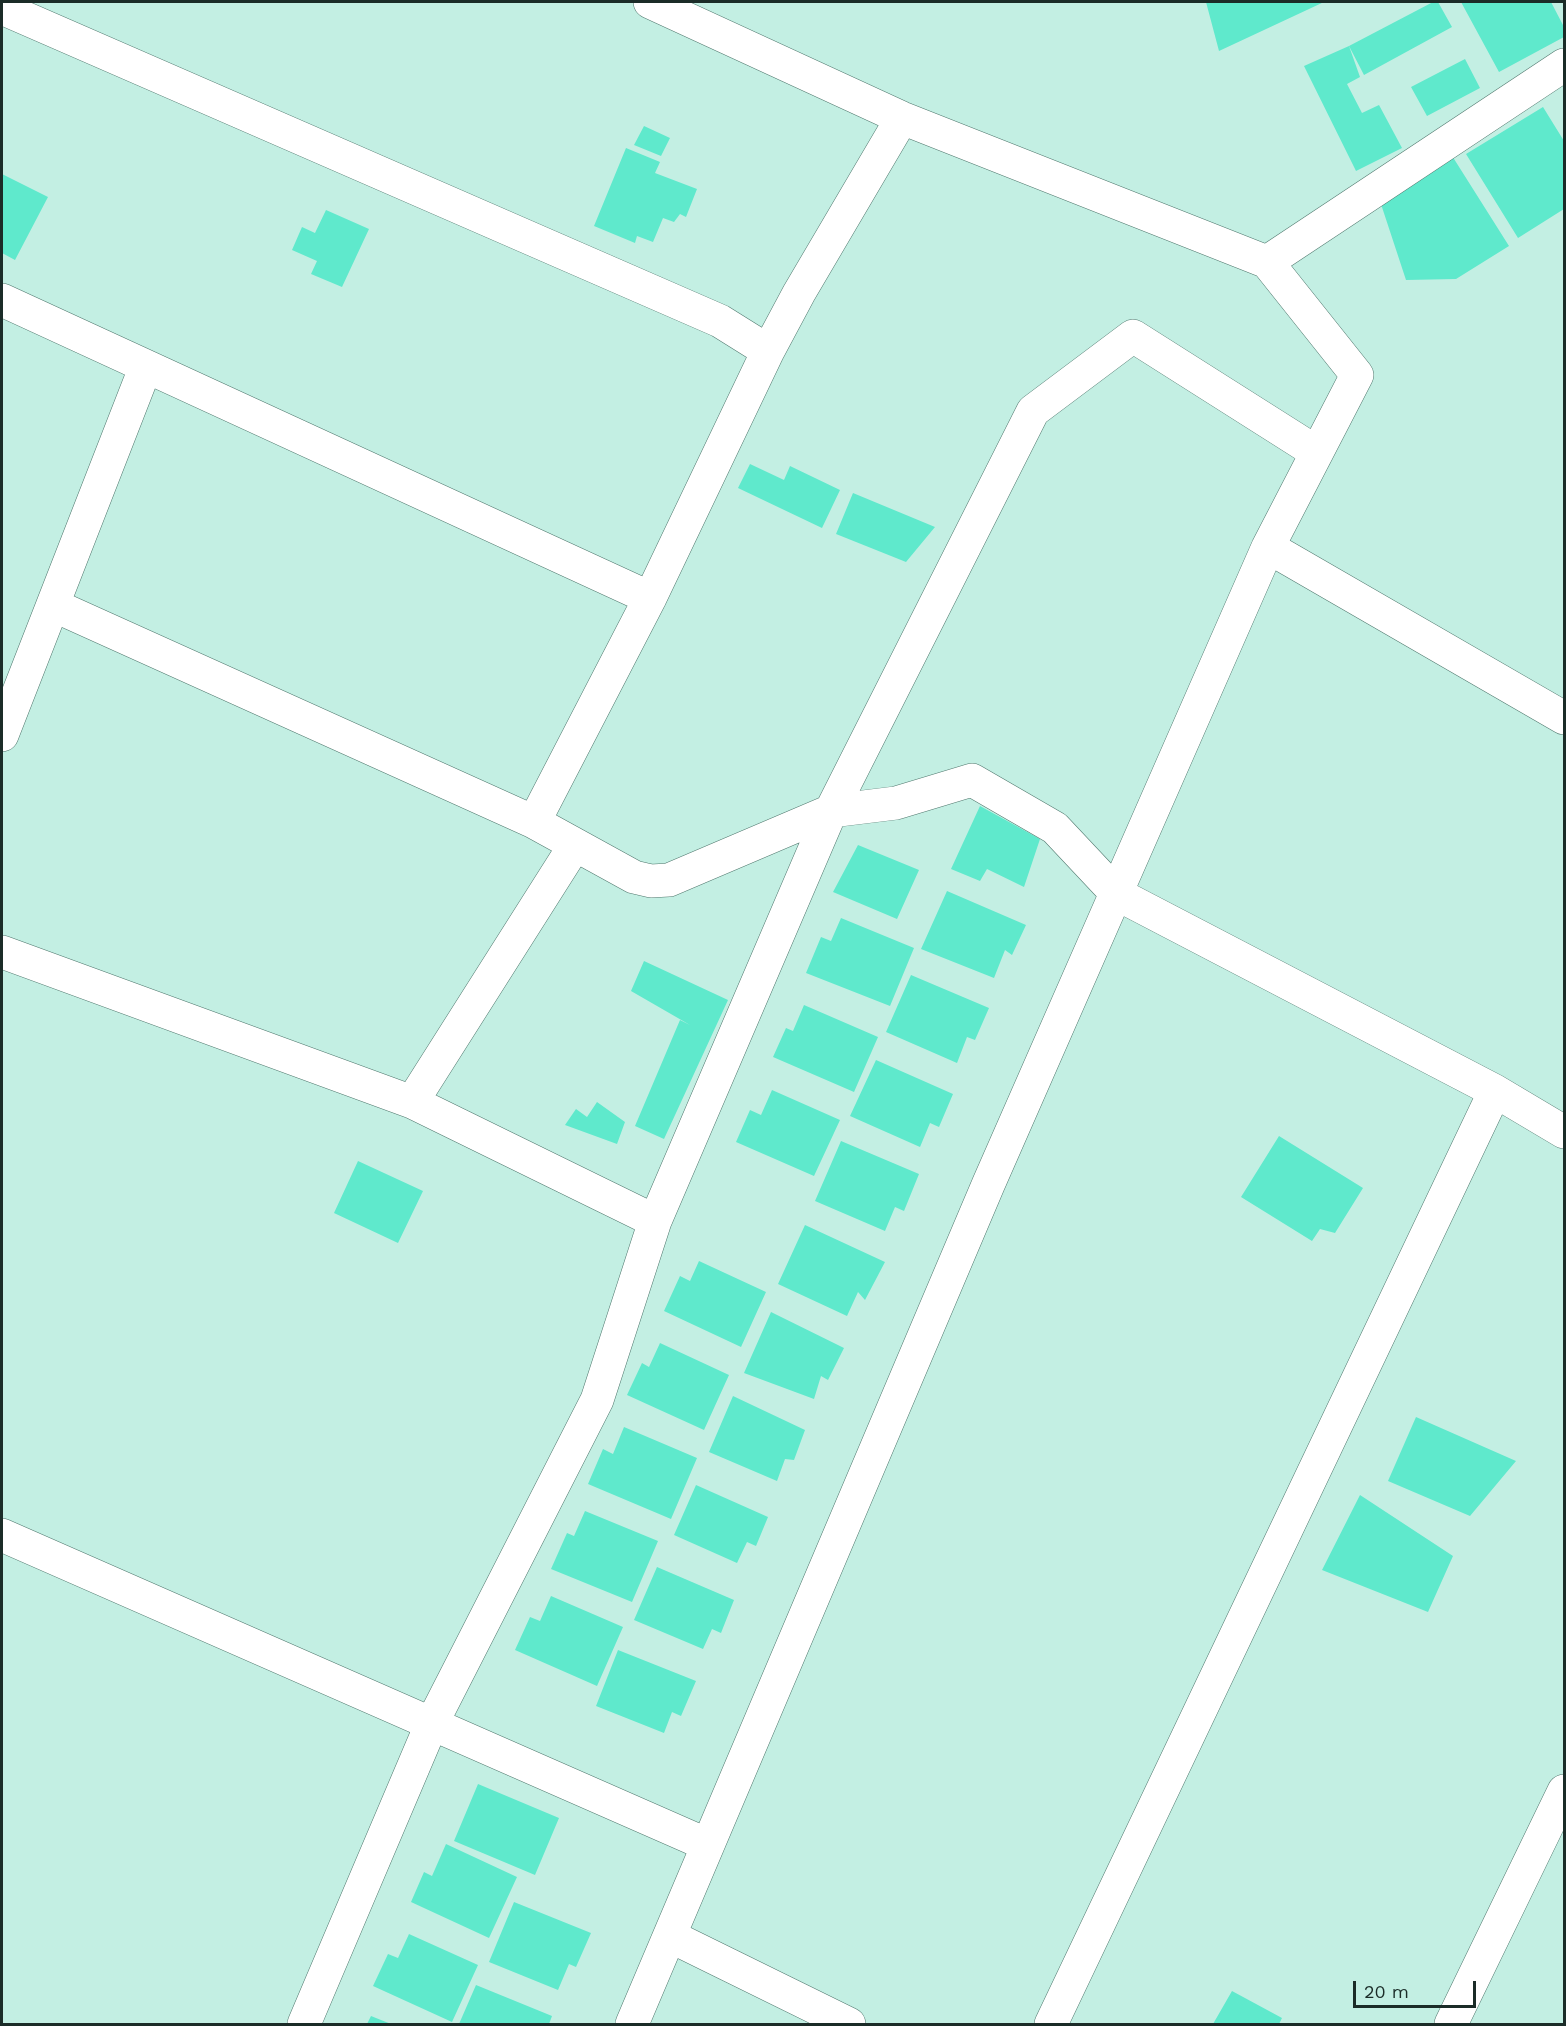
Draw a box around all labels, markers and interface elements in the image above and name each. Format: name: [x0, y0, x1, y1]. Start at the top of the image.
scale bar: [1356, 1969, 1479, 2007]
text: 20 m: [1364, 1981, 1409, 2002]

